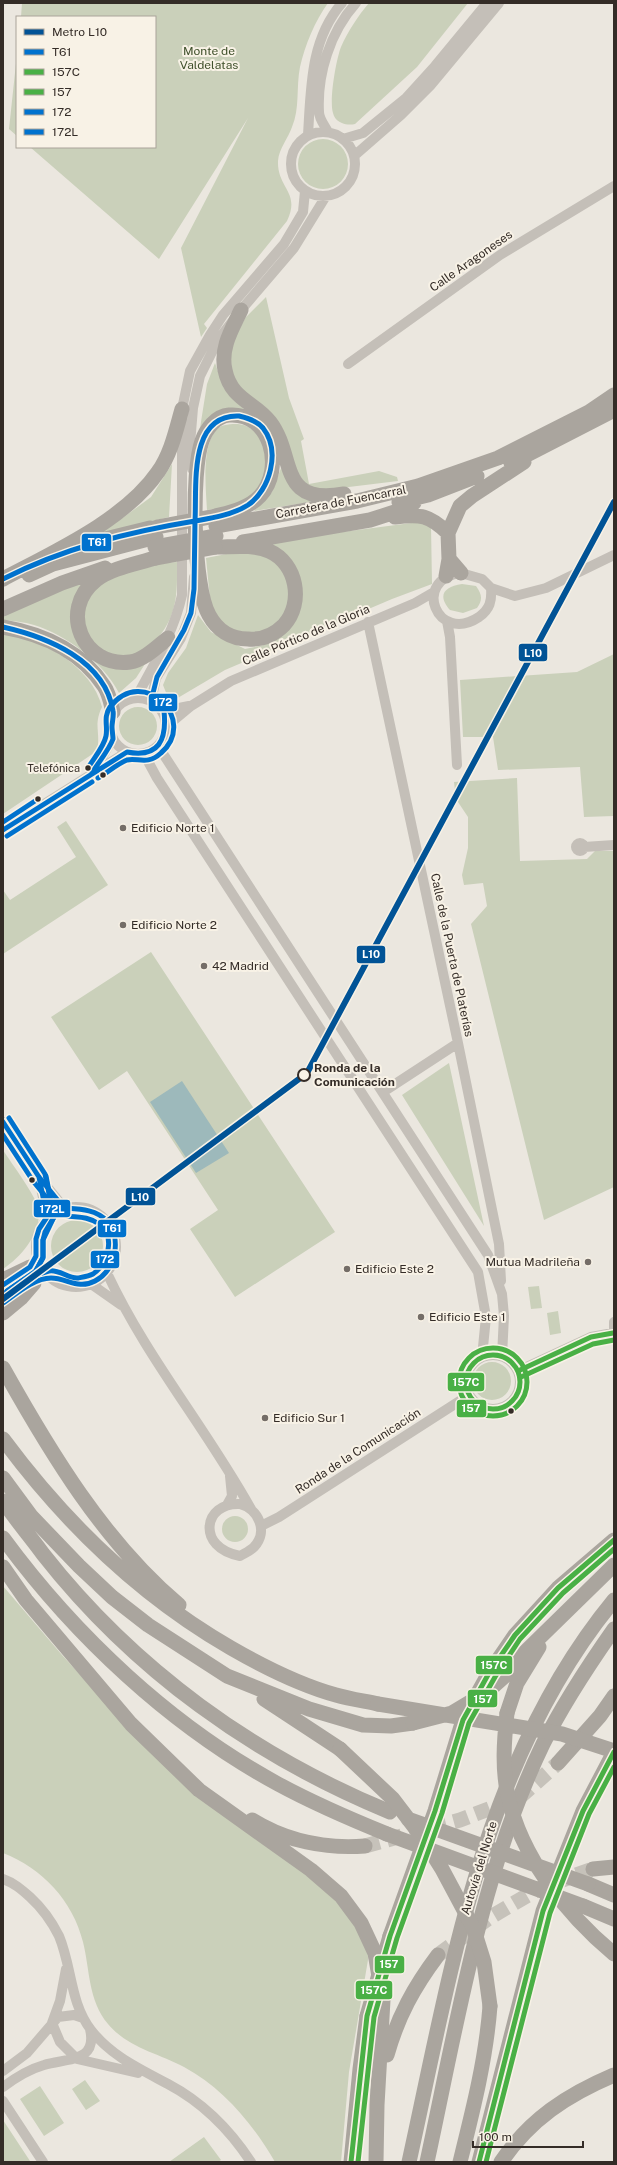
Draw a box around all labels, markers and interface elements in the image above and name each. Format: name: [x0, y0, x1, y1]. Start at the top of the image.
legend: [16, 16, 156, 148]
text: Metro L10: [52, 25, 107, 39]
park label: Monte de Valdelatas: [180, 44, 238, 72]
text: T61: [52, 45, 71, 59]
text: 157C: [52, 65, 80, 79]
text: 157: [52, 85, 72, 99]
text: 172: [52, 105, 71, 119]
text: 172L: [52, 125, 78, 139]
street label: Calle Aragoneses: [427, 227, 515, 295]
street label: Carretera de Fuencarral: [274, 482, 408, 522]
line badge: T61: [81, 533, 112, 552]
text: T61: [88, 536, 106, 548]
street label: Calle Pórtico de la Gloria: [240, 602, 372, 668]
line badge: L10: [518, 643, 548, 662]
text: L10: [524, 647, 542, 659]
line badge: 172: [148, 693, 178, 712]
text: 172: [154, 696, 172, 708]
place label: Telefónica: [27, 762, 80, 774]
marker: Telefónica: [83, 763, 93, 773]
unlabelled marker: [98, 770, 108, 780]
unlabelled marker: [33, 794, 43, 804]
place label: Edificio Norte 1: [131, 821, 215, 835]
marker: Edificio Norte 1: [118, 823, 128, 833]
street label: Calle de la Puerta de Platerías: [428, 872, 476, 1038]
place label: Edificio Norte 2: [131, 918, 217, 932]
marker: Edificio Norte 2: [118, 920, 128, 930]
line badge: L10: [356, 945, 386, 964]
text: L10: [362, 948, 380, 960]
place label: 42 Madrid: [212, 959, 269, 973]
marker: 42 Madrid: [199, 961, 209, 971]
place label: Ronda de la Comunicación: [314, 1061, 395, 1089]
marker: Ronda de la Comunicación: [297, 1068, 311, 1082]
unlabelled marker: [27, 1175, 37, 1185]
line badge: L10: [125, 1187, 156, 1206]
text: L10: [131, 1191, 149, 1203]
line badge: 172L: [33, 1199, 71, 1218]
text: 172L: [40, 1203, 64, 1215]
line badge: T61: [97, 1219, 127, 1238]
text: T61: [103, 1222, 121, 1234]
line badge: 172: [90, 1250, 120, 1269]
text: 172: [96, 1253, 114, 1265]
place label: Mutua Madrileña: [485, 1255, 580, 1269]
marker: Mutua Madrileña: [583, 1257, 593, 1267]
place label: Edificio Este 2: [355, 1262, 434, 1276]
marker: Edificio Este 2: [342, 1264, 352, 1274]
place label: Edificio Este 1: [429, 1310, 506, 1324]
marker: Edificio Este 1: [416, 1312, 426, 1322]
line badge: 157C: [447, 1372, 485, 1392]
text: 157C: [453, 1376, 480, 1388]
line badge: 157: [456, 1399, 487, 1418]
text: 157: [461, 1402, 481, 1414]
street label: Ronda de la Comunicación: [293, 1405, 423, 1497]
unlabelled marker: [506, 1406, 516, 1416]
place label: Edificio Sur 1: [273, 1411, 345, 1425]
marker: Edificio Sur 1: [260, 1413, 270, 1423]
line badge: 157C: [475, 1655, 513, 1675]
text: 157C: [481, 1659, 508, 1671]
line badge: 157: [467, 1689, 498, 1708]
text: 157: [473, 1693, 493, 1705]
street label: Autovía del Norte: [458, 1819, 500, 1916]
line badge: 157: [374, 1955, 405, 1974]
text: 157: [379, 1958, 399, 1970]
line badge: 157C: [355, 1980, 393, 2000]
text: 157C: [361, 1984, 388, 1996]
scale bar: [473, 2123, 583, 2149]
text: 100 m: [479, 2130, 512, 2144]

